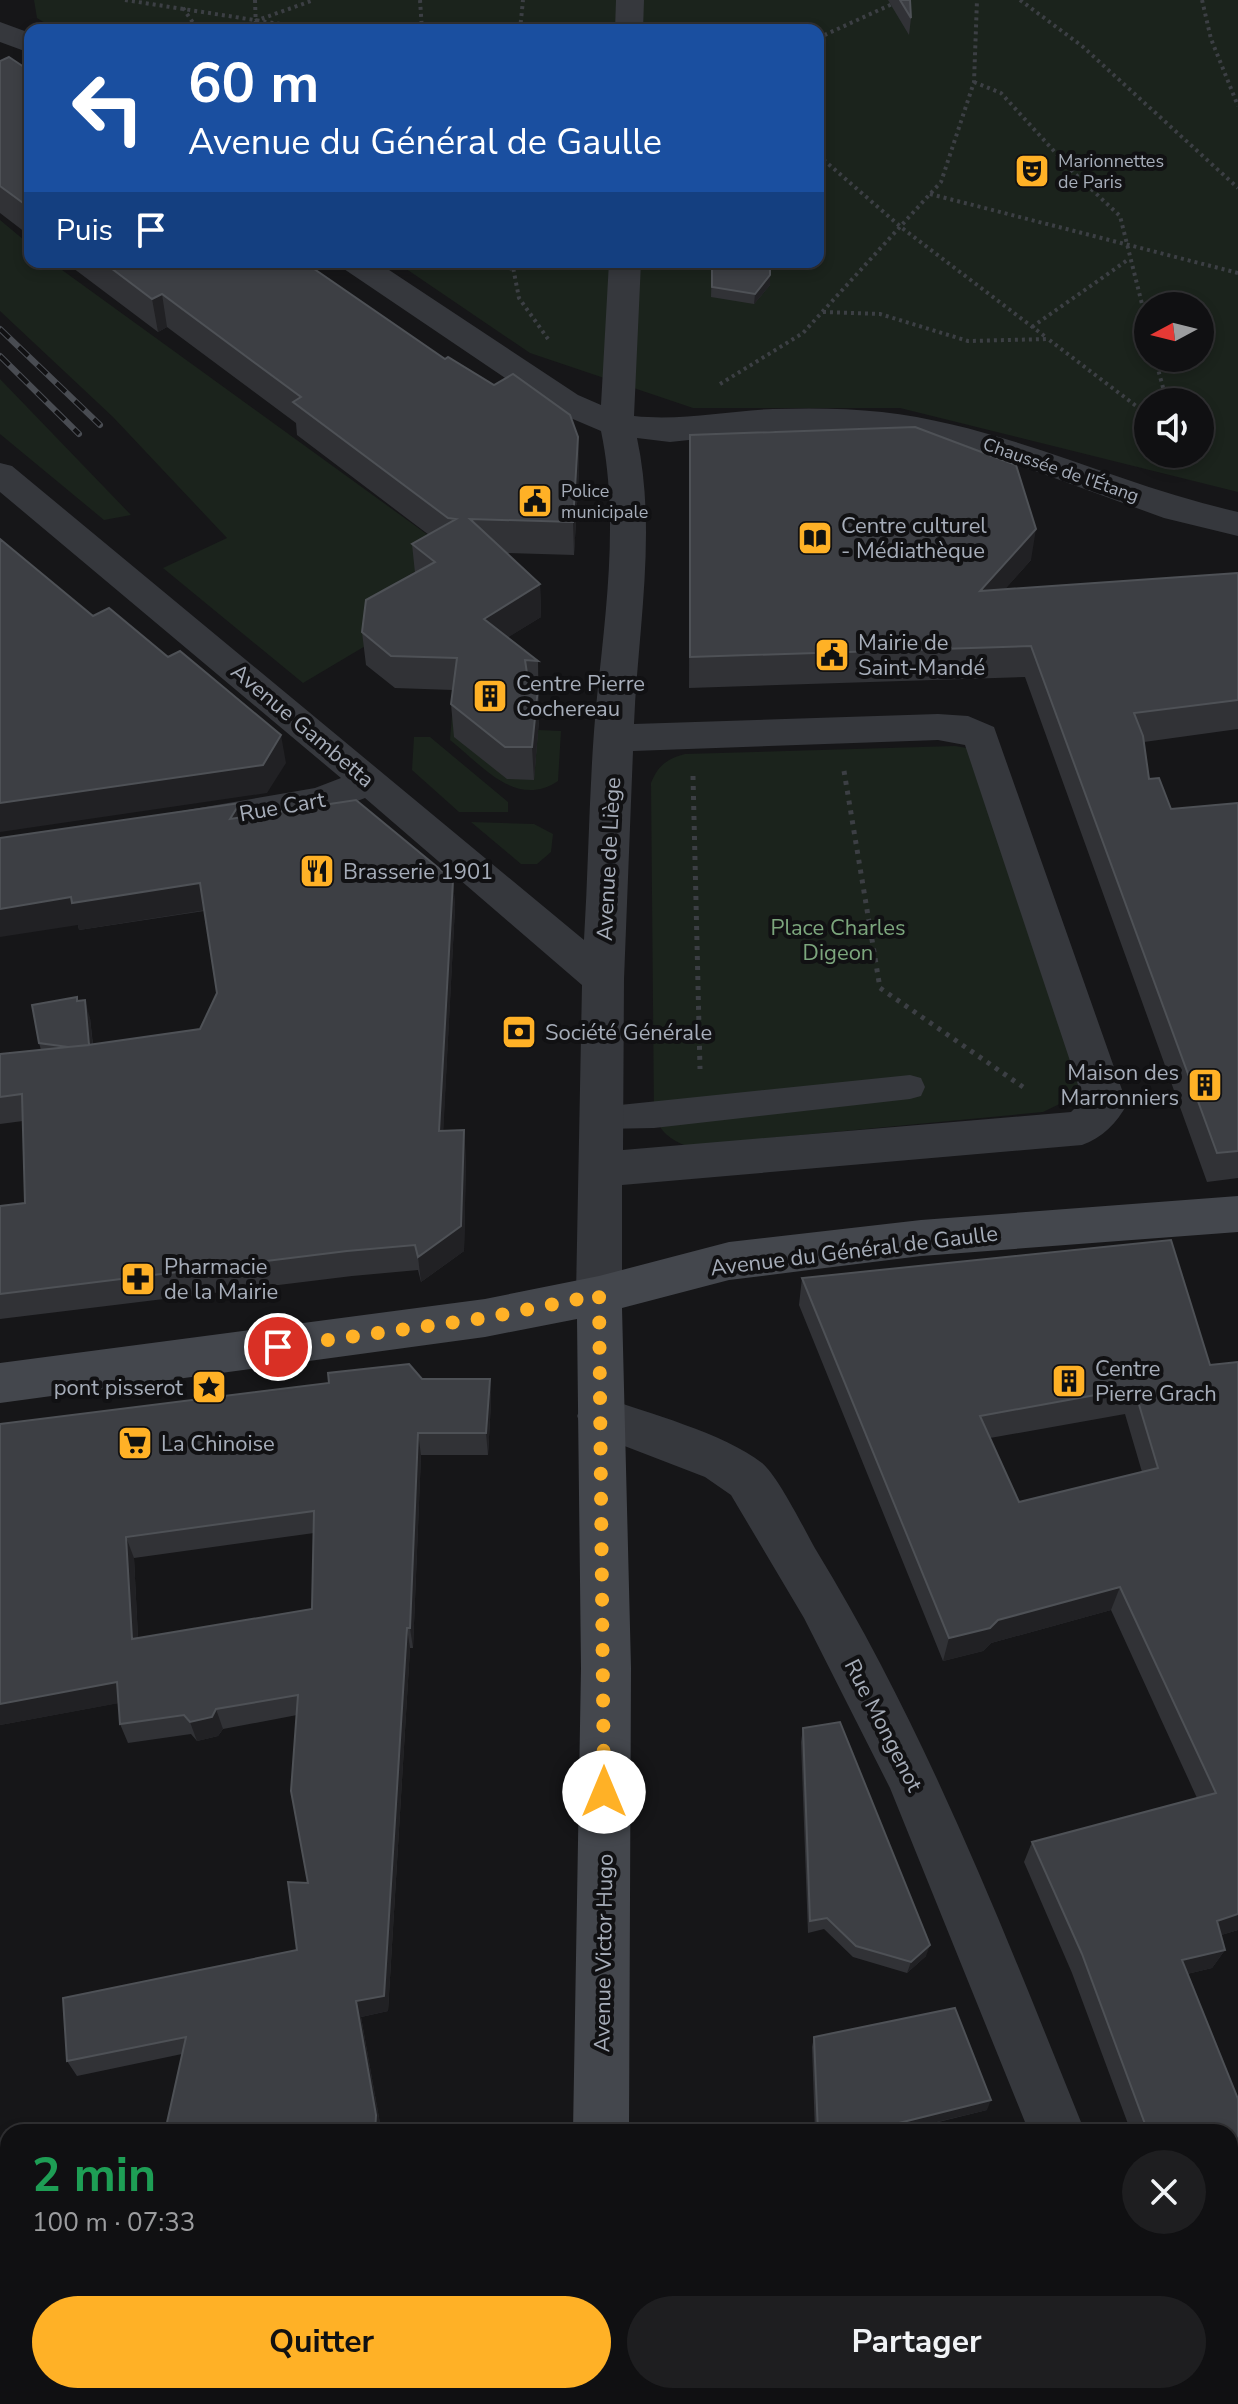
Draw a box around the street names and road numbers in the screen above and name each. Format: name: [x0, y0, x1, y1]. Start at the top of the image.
street label: Chaussée de l'Étang: [980, 432, 1142, 508]
street label: Avenue Gambetta: [224, 657, 380, 795]
street label: Avenue de Liège: [590, 776, 628, 942]
street label: Rue Cart: [237, 785, 328, 829]
street label: Avenue du Général de Gaulle: [709, 1218, 1000, 1284]
street label: Rue Mongenot: [837, 1654, 929, 1797]
street label: Avenue Victor Hugo: [587, 1853, 621, 2053]

